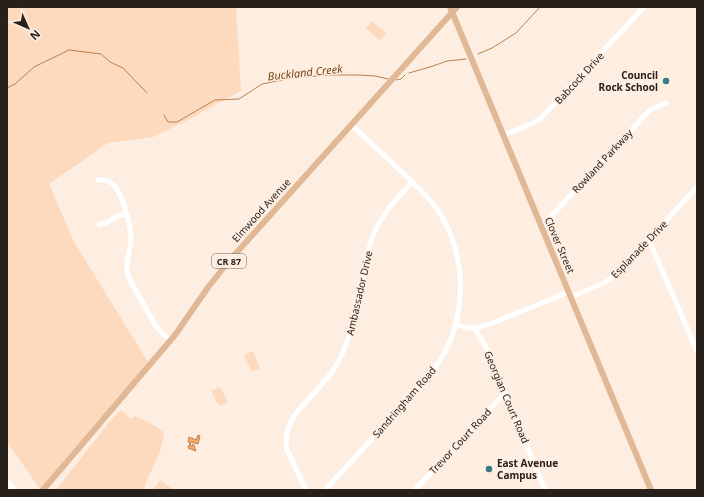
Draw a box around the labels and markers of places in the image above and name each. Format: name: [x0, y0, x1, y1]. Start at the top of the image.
place label: Council Rock School: [599, 68, 658, 94]
marker: Council Rock School: [661, 76, 671, 86]
place label: East Avenue Campus: [497, 456, 558, 482]
marker: East Avenue Campus: [484, 464, 494, 474]

